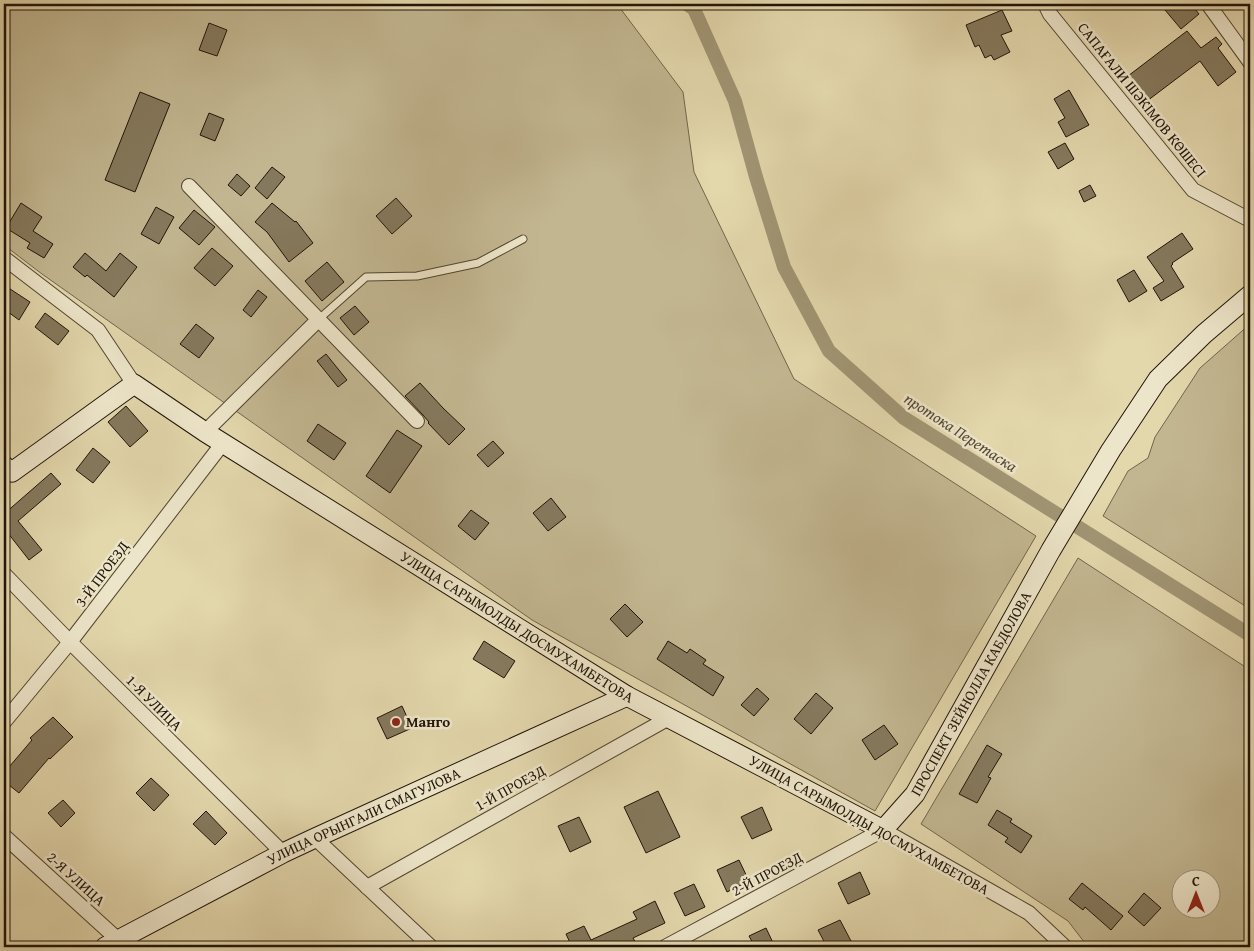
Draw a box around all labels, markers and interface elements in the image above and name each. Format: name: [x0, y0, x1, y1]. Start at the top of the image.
street label: САПАҒАЛИ ШӘКІМОВ КӨШЕСІ: [1073, 18, 1212, 182]
water label: протока Перетаска: [900, 386, 1023, 478]
street label: 3-Й ПРОЕЗД: [70, 536, 134, 611]
street label: УЛИЦА САРЫМОЛДЫ ДОСМУХАМБЕТОВА: [396, 546, 638, 708]
street label: ПРОСПЕКТ ЗЕЙНОЛЛА КАБДОЛОВА: [905, 587, 1036, 799]
street label: 1-Я УЛИЦА: [121, 670, 187, 736]
place label: Манго: [406, 711, 450, 732]
marker: Манго: [390, 716, 402, 728]
street label: УЛИЦА САРЫМОЛДЫ ДОСМУХАМБЕТОВА: [745, 749, 993, 900]
street label: 1-Й ПРОЕЗД: [471, 759, 549, 816]
street label: УЛИЦА ОРЫНГАЛИ СМАГУЛОВА: [263, 762, 464, 870]
street label: 2-Й ПРОЕЗД: [728, 846, 806, 901]
street label: 2-Я УЛИЦА: [43, 847, 110, 911]
north arrow: [1172, 868, 1222, 918]
text: С: [1192, 871, 1200, 891]

